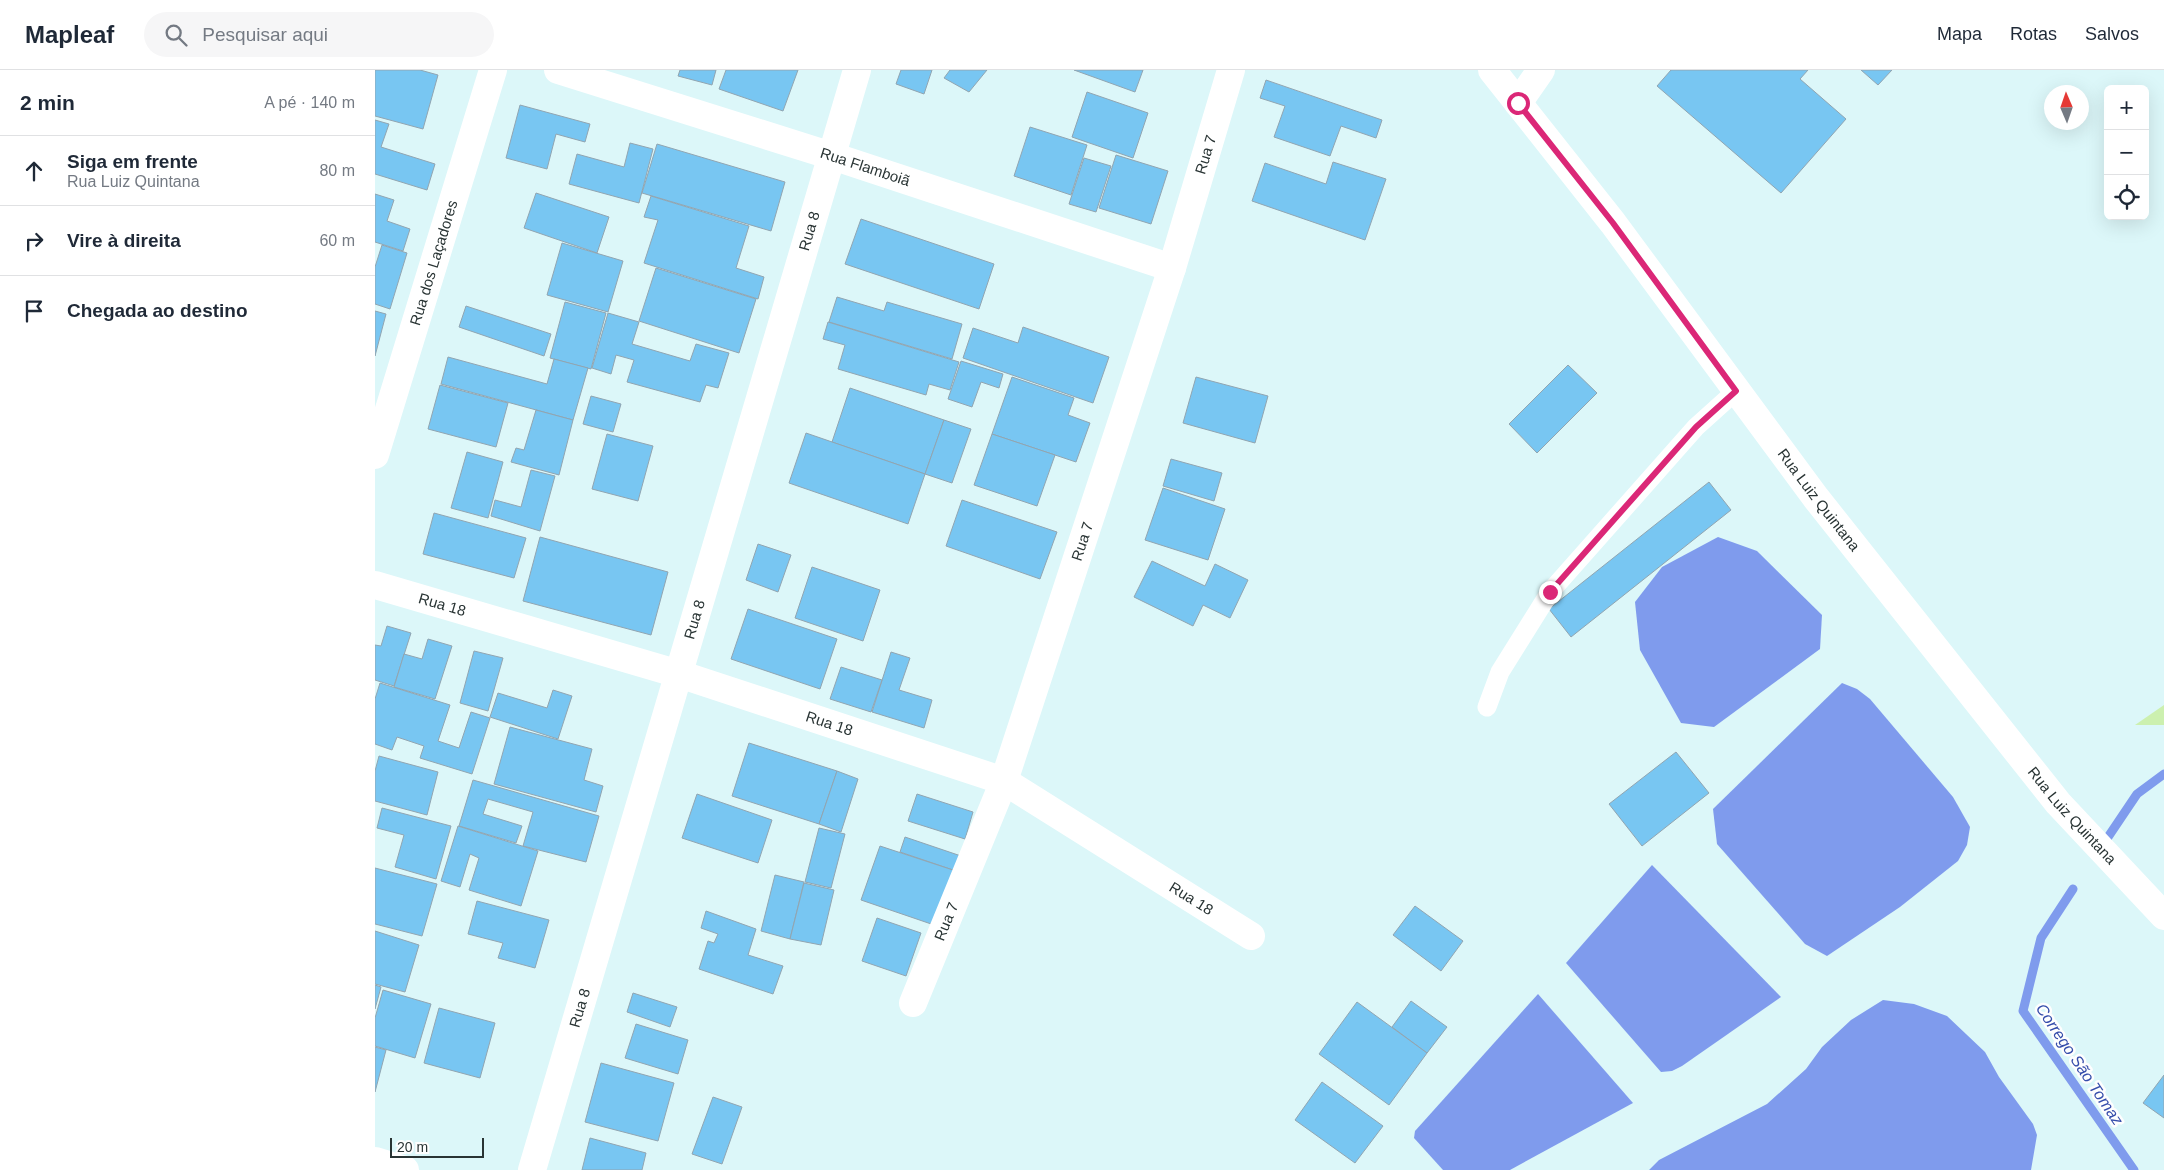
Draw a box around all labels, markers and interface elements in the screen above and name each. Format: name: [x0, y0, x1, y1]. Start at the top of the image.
search box: [144, 12, 494, 57]
text: Mapleaf: [25, 21, 114, 48]
icon: search: [162, 21, 190, 49]
text: Pesquisar aqui: [202, 24, 328, 45]
text: Mapa: [1937, 24, 1982, 44]
text: Rotas: [2010, 24, 2057, 44]
text: Salvos: [2085, 24, 2139, 44]
north arrow: [2044, 85, 2089, 130]
map controls: [2104, 85, 2149, 220]
button: +: [2104, 85, 2149, 130]
text: 2 min: [20, 91, 75, 114]
route start: [1507, 92, 1530, 115]
text: A pé · 140 m: [264, 94, 355, 111]
button: −: [2104, 130, 2149, 175]
street label: Rua 7: [1191, 133, 1219, 176]
street label: Rua Flamboiã: [818, 144, 913, 189]
text: Siga em frente: [67, 151, 198, 172]
icon: ahead: [20, 157, 48, 185]
text: 80 m: [319, 162, 355, 179]
text: Rua Luiz Quintana: [67, 173, 200, 190]
button: locate: [2104, 175, 2149, 220]
street label: Rua dos Laçadores: [406, 198, 461, 327]
street label: Rua 8: [795, 209, 823, 253]
icon: right: [20, 227, 48, 255]
text: Vire à direita: [67, 230, 181, 251]
text: 60 m: [319, 232, 355, 249]
icon: arrive: [20, 297, 48, 325]
text: Chegada ao destino: [67, 300, 248, 321]
street label: Rua Luiz Quintana: [1775, 445, 1864, 555]
street label: Rua 7: [1068, 520, 1096, 563]
route end: [1539, 581, 1562, 604]
street label: Rua 18: [417, 589, 468, 619]
street label: Rua 8: [680, 598, 708, 641]
street label: Rua 18: [804, 707, 855, 739]
street label: Rua Luiz Quintana: [2025, 763, 2120, 868]
street label: Rua 18: [1167, 878, 1217, 918]
street label: Rua 7: [930, 900, 961, 943]
street label: Rua 8: [566, 986, 593, 1029]
water label: Corrego São Tomaz: [2033, 1000, 2127, 1128]
scale bar: [390, 1135, 484, 1158]
text: 20 m: [397, 1139, 428, 1155]

